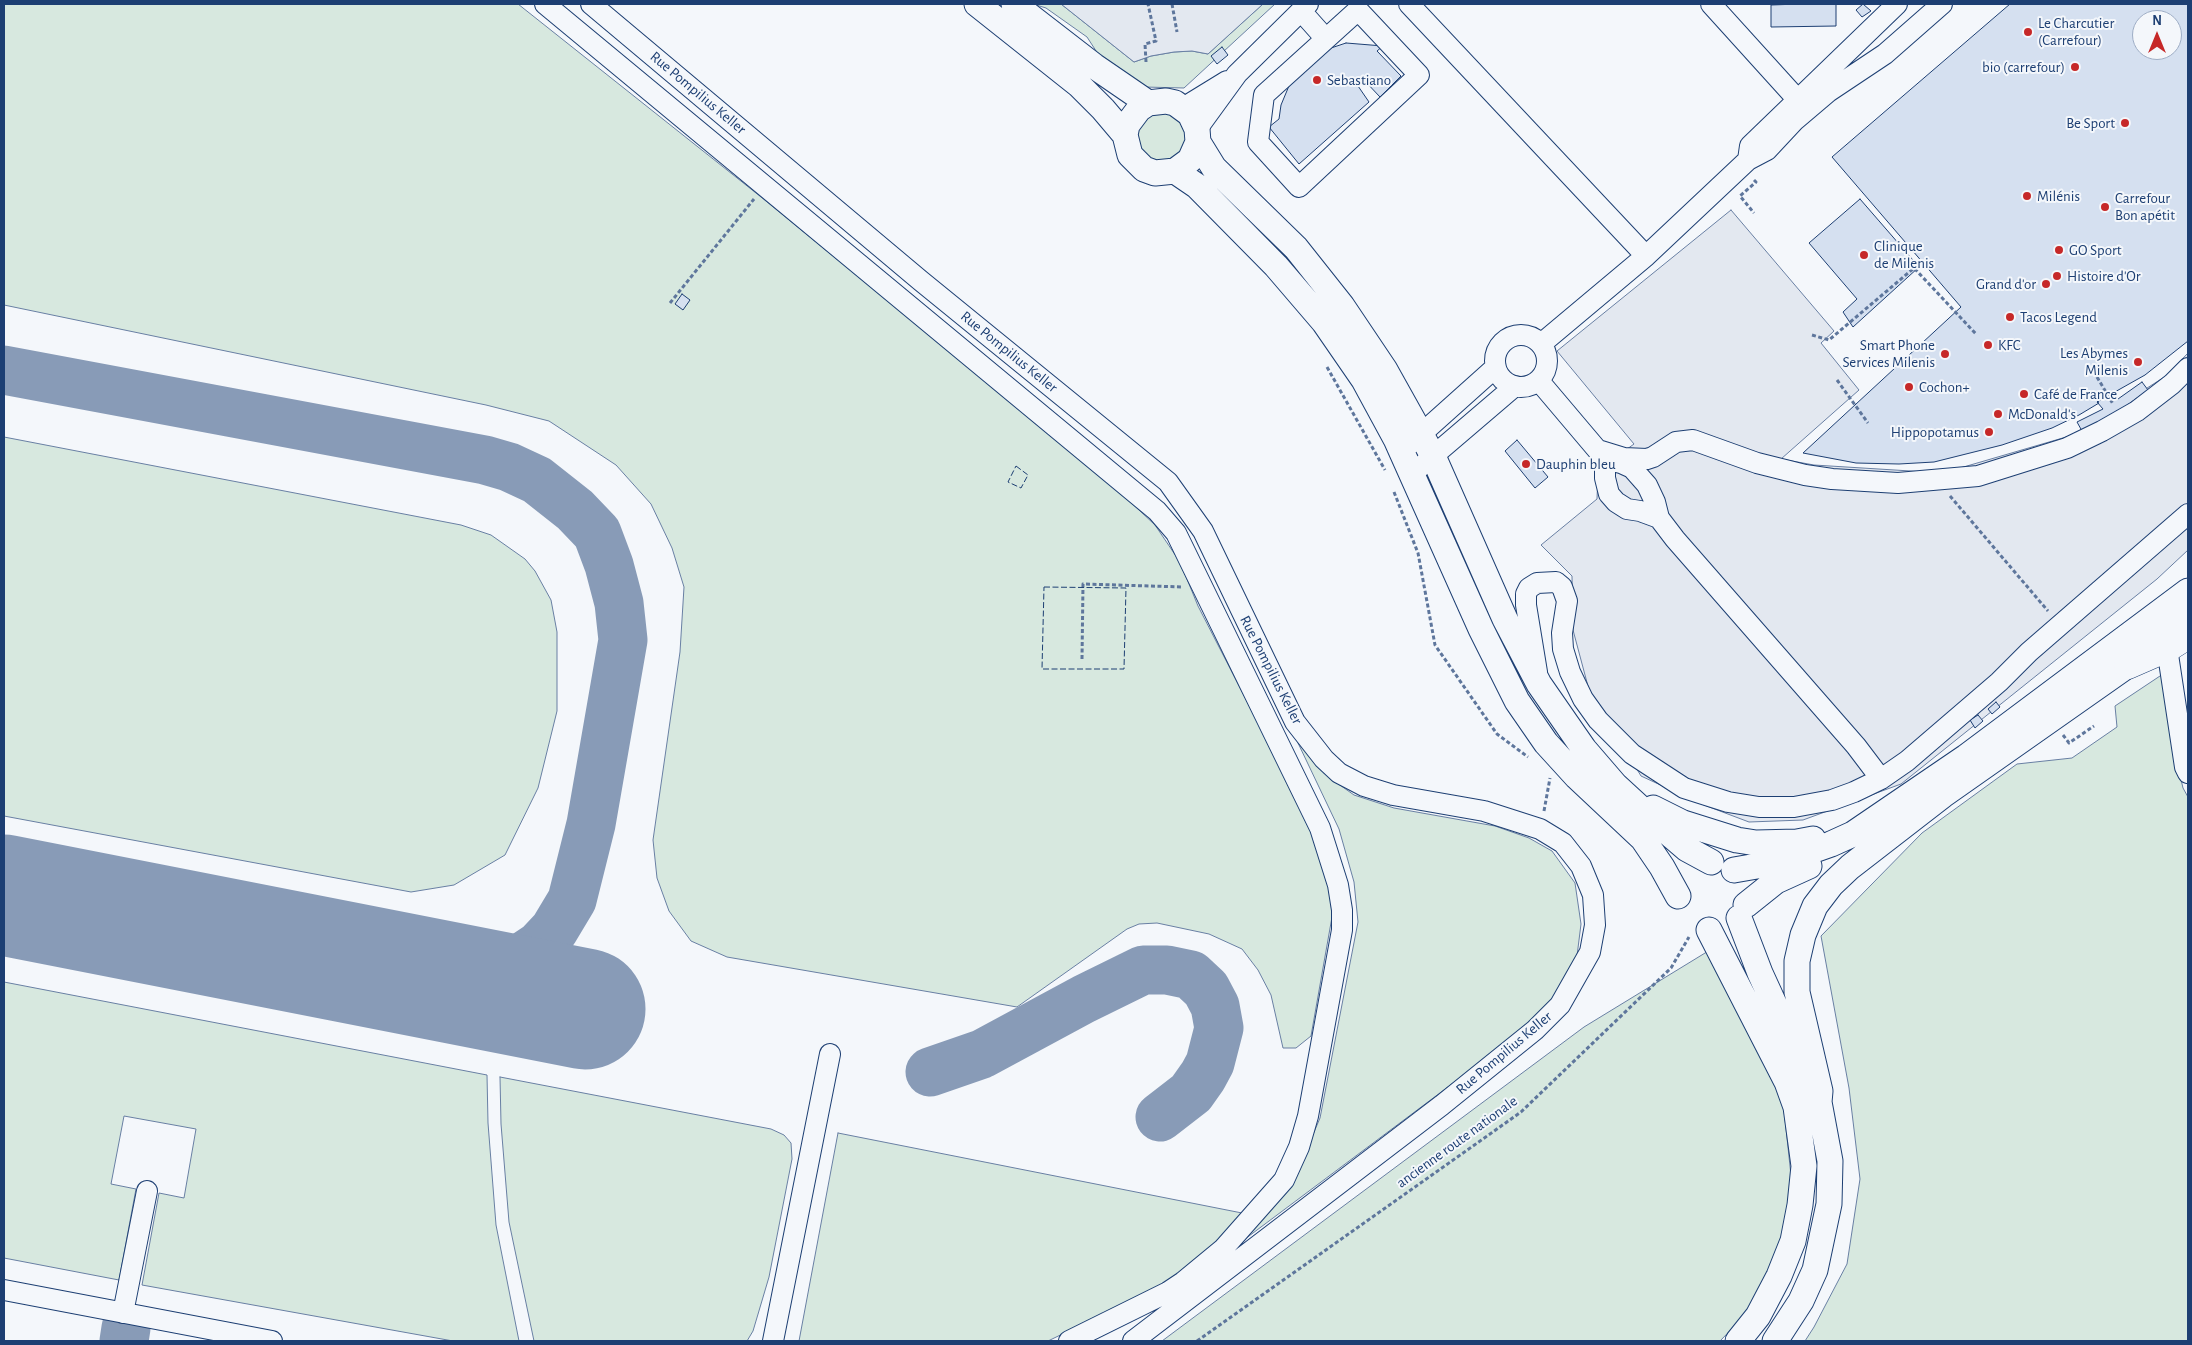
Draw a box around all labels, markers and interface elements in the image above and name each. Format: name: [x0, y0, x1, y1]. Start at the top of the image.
north arrow: [2132, 10, 2182, 60]
place label: Le Charcutier (Carrefour): [2038, 14, 2114, 49]
text: N: [2152, 14, 2162, 28]
marker: Le Charcutier (Carrefour): [2022, 26, 2034, 38]
street label: Rue Pompilius Keller: [646, 48, 750, 138]
place label: bio (carrefour): [1982, 58, 2065, 76]
marker: bio (carrefour): [2069, 61, 2081, 73]
place label: Sebastiano: [1327, 71, 1391, 89]
marker: Sebastiano: [1311, 74, 1323, 86]
place label: Be Sport: [2066, 114, 2115, 132]
marker: Be Sport: [2119, 117, 2131, 129]
place label: Milénis: [2037, 187, 2080, 205]
place label: Carrefour Bon apétit: [2115, 189, 2175, 224]
marker: Milénis: [2021, 190, 2033, 202]
marker: Carrefour Bon apétit: [2099, 201, 2111, 213]
place label: Clinique de Milenis: [1874, 237, 1934, 272]
place label: GO Sport: [2069, 241, 2122, 259]
marker: GO Sport: [2053, 244, 2065, 256]
marker: Clinique de Milenis: [1858, 249, 1870, 261]
place label: Histoire d'Or: [2067, 267, 2141, 285]
marker: Histoire d'Or: [2051, 270, 2063, 282]
place label: Grand d'or: [1976, 275, 2036, 293]
marker: Grand d'or: [2040, 278, 2052, 290]
street label: Rue Pompilius Keller: [957, 307, 1061, 397]
place label: Tacos Legend: [2020, 308, 2097, 326]
marker: Tacos Legend: [2004, 311, 2016, 323]
place label: Smart Phone Services Milenis: [1843, 336, 1935, 371]
place label: KFC: [1998, 336, 2020, 354]
marker: KFC: [1982, 339, 1994, 351]
place label: Les Abymes Milenis: [2060, 344, 2128, 379]
marker: Smart Phone Services Milenis: [1939, 348, 1951, 360]
marker: Les Abymes Milenis: [2132, 356, 2144, 368]
place label: Cochon+: [1919, 378, 1970, 396]
marker: Cochon+: [1903, 381, 1915, 393]
place label: Café de France: [2034, 385, 2117, 403]
marker: Café de France: [2018, 388, 2030, 400]
place label: McDonald's: [2008, 405, 2076, 423]
marker: McDonald's: [1992, 408, 2004, 420]
place label: Hippopotamus: [1891, 423, 1979, 441]
marker: Hippopotamus: [1983, 426, 1995, 438]
place label: Dauphin bleu: [1536, 455, 1616, 473]
marker: Dauphin bleu: [1520, 458, 1532, 470]
street label: Rue Pompilius Keller: [1236, 613, 1306, 727]
street label: Rue Pompilius Keller: [1452, 1008, 1556, 1098]
street label: ancienne route nationale: [1393, 1092, 1521, 1192]

